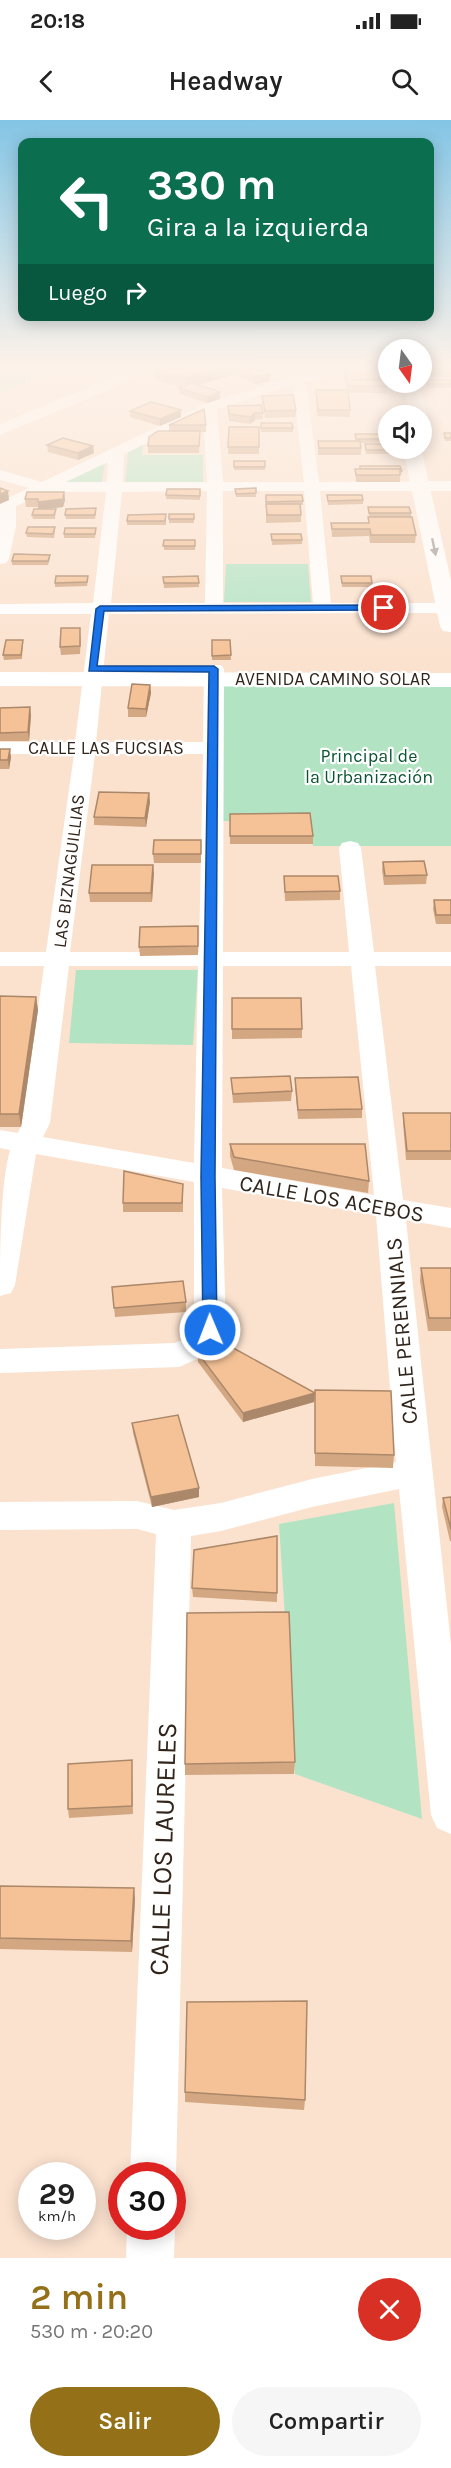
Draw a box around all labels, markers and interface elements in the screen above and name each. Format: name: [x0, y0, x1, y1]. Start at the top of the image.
text: 20:18: [30, 8, 85, 34]
icon: back: [30, 65, 63, 98]
text: Headway: [169, 65, 282, 97]
icon: search: [388, 65, 421, 98]
text: 330 m: [147, 160, 276, 210]
icon: left: [48, 162, 126, 240]
text: Gira a la izquierda: [147, 211, 369, 243]
icon: right: [119, 276, 152, 309]
text: Luego: [48, 280, 107, 306]
north arrow: [378, 339, 432, 393]
map controls: [378, 339, 432, 459]
button: sound: [378, 405, 432, 459]
one-way arrow: [430, 537, 439, 556]
pin: [358, 582, 409, 633]
icon: arrive: [367, 591, 400, 624]
street label: AVENIDA CAMINO SOLAR: [235, 668, 431, 690]
street label: CALLE LAS FUCSIAS: [28, 737, 184, 759]
park label: Principal de la Urbanización: [305, 745, 433, 788]
street label: LAS BIZNAGUILLIAS: [49, 793, 89, 949]
street label: CALLE LOS ACEBOS: [238, 1170, 426, 1228]
street label: CALLE PERENNIALS: [381, 1237, 423, 1425]
position arrow: [178, 1298, 242, 1362]
street label: CALLE LOS LAURELES: [143, 1722, 183, 1976]
speed limit sign: 30: [108, 2162, 186, 2240]
text: 29: [39, 2176, 75, 2212]
text: km/h: [38, 2207, 76, 2225]
text: 2 min: [30, 2276, 128, 2318]
button: close: [358, 2278, 421, 2341]
text: 530 m · 20:20: [30, 2320, 153, 2343]
button: Salir: [30, 2387, 220, 2456]
button: Compartir: [232, 2387, 421, 2456]

